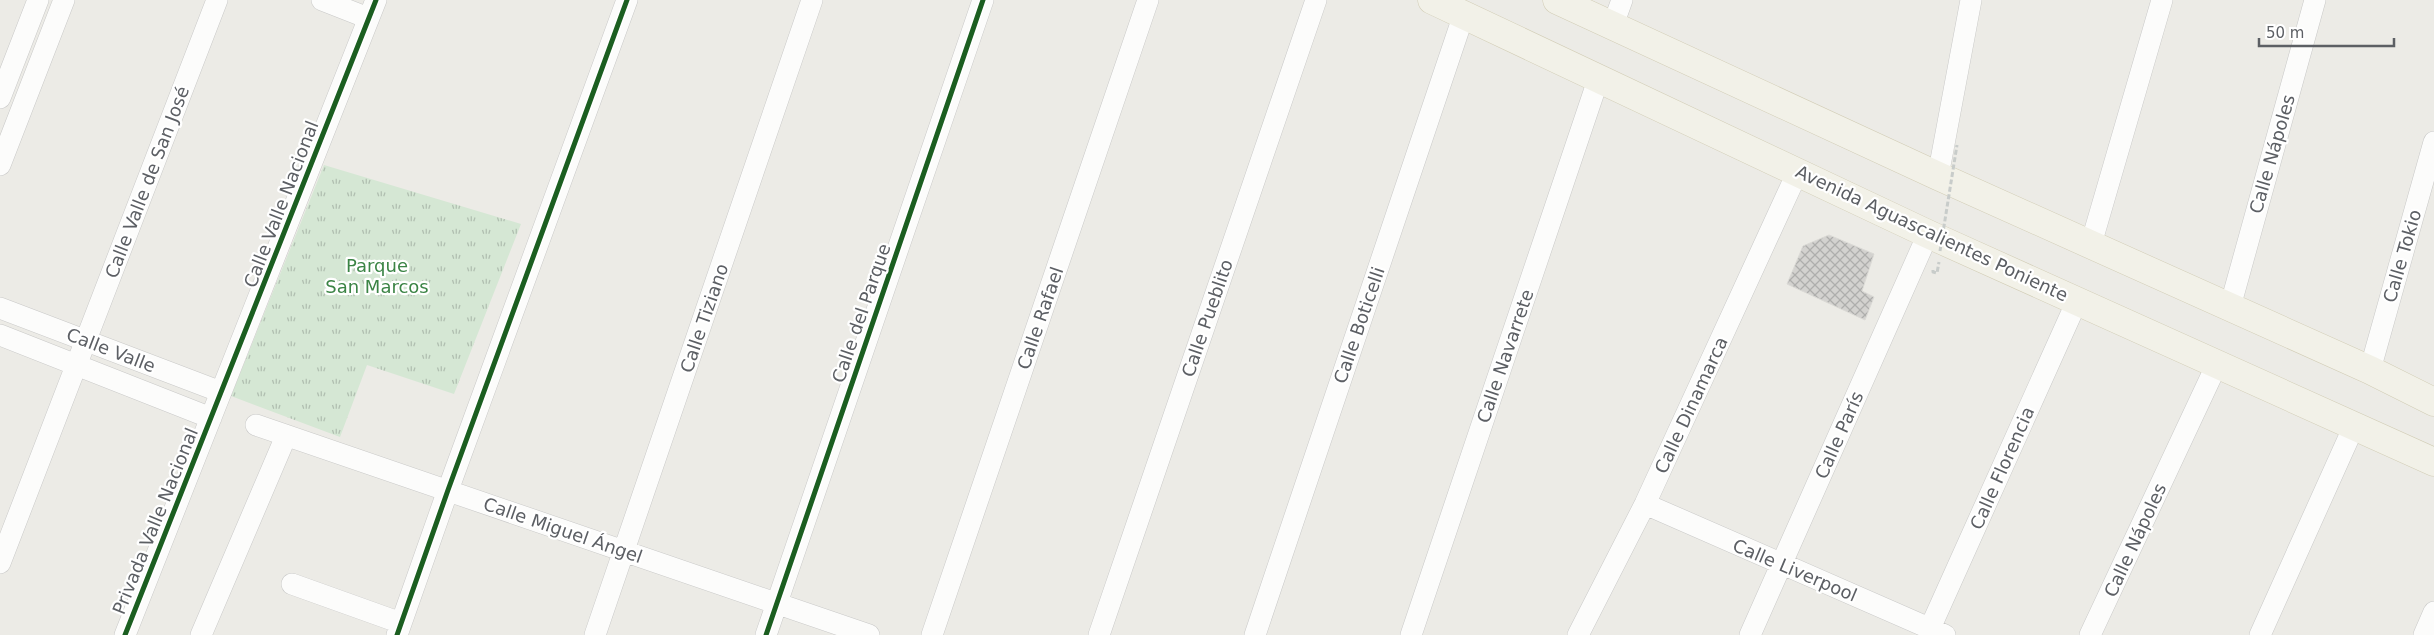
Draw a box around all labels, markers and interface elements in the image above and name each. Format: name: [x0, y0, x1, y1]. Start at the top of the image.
scale bar: [2259, 15, 2394, 47]
text: 50 m: [2266, 24, 2304, 42]
street label: Calle Valle de San José: [101, 83, 193, 281]
street label: Calle Nápoles: [2245, 92, 2299, 216]
street label: Calle Valle Nacional: [239, 118, 323, 290]
street label: Avenida Aguascalientes Poniente: [1793, 161, 2071, 305]
street label: Calle Tokio: [2379, 207, 2425, 305]
street label: Calle del Parque: [827, 241, 895, 385]
park label: Parque San Marcos: [325, 255, 429, 297]
street label: Calle Pueblito: [1177, 256, 1237, 380]
street label: Calle Tiziano: [676, 261, 732, 375]
street label: Calle Rafael: [1013, 264, 1067, 372]
street label: Calle Boticelli: [1329, 264, 1389, 386]
street label: Calle Navarrete: [1472, 286, 1538, 426]
street label: Calle Valle: [64, 323, 158, 377]
street label: Calle Dinamarca: [1650, 333, 1732, 477]
street label: Calle París: [1810, 388, 1868, 482]
street label: Calle Florencia: [1966, 403, 2038, 533]
street label: Privada Valle Nacional: [108, 425, 202, 617]
street label: Calle Nápoles: [2100, 480, 2170, 600]
street label: Calle Miguel Ángel: [481, 493, 645, 567]
street label: Calle Liverpool: [1730, 534, 1860, 606]

